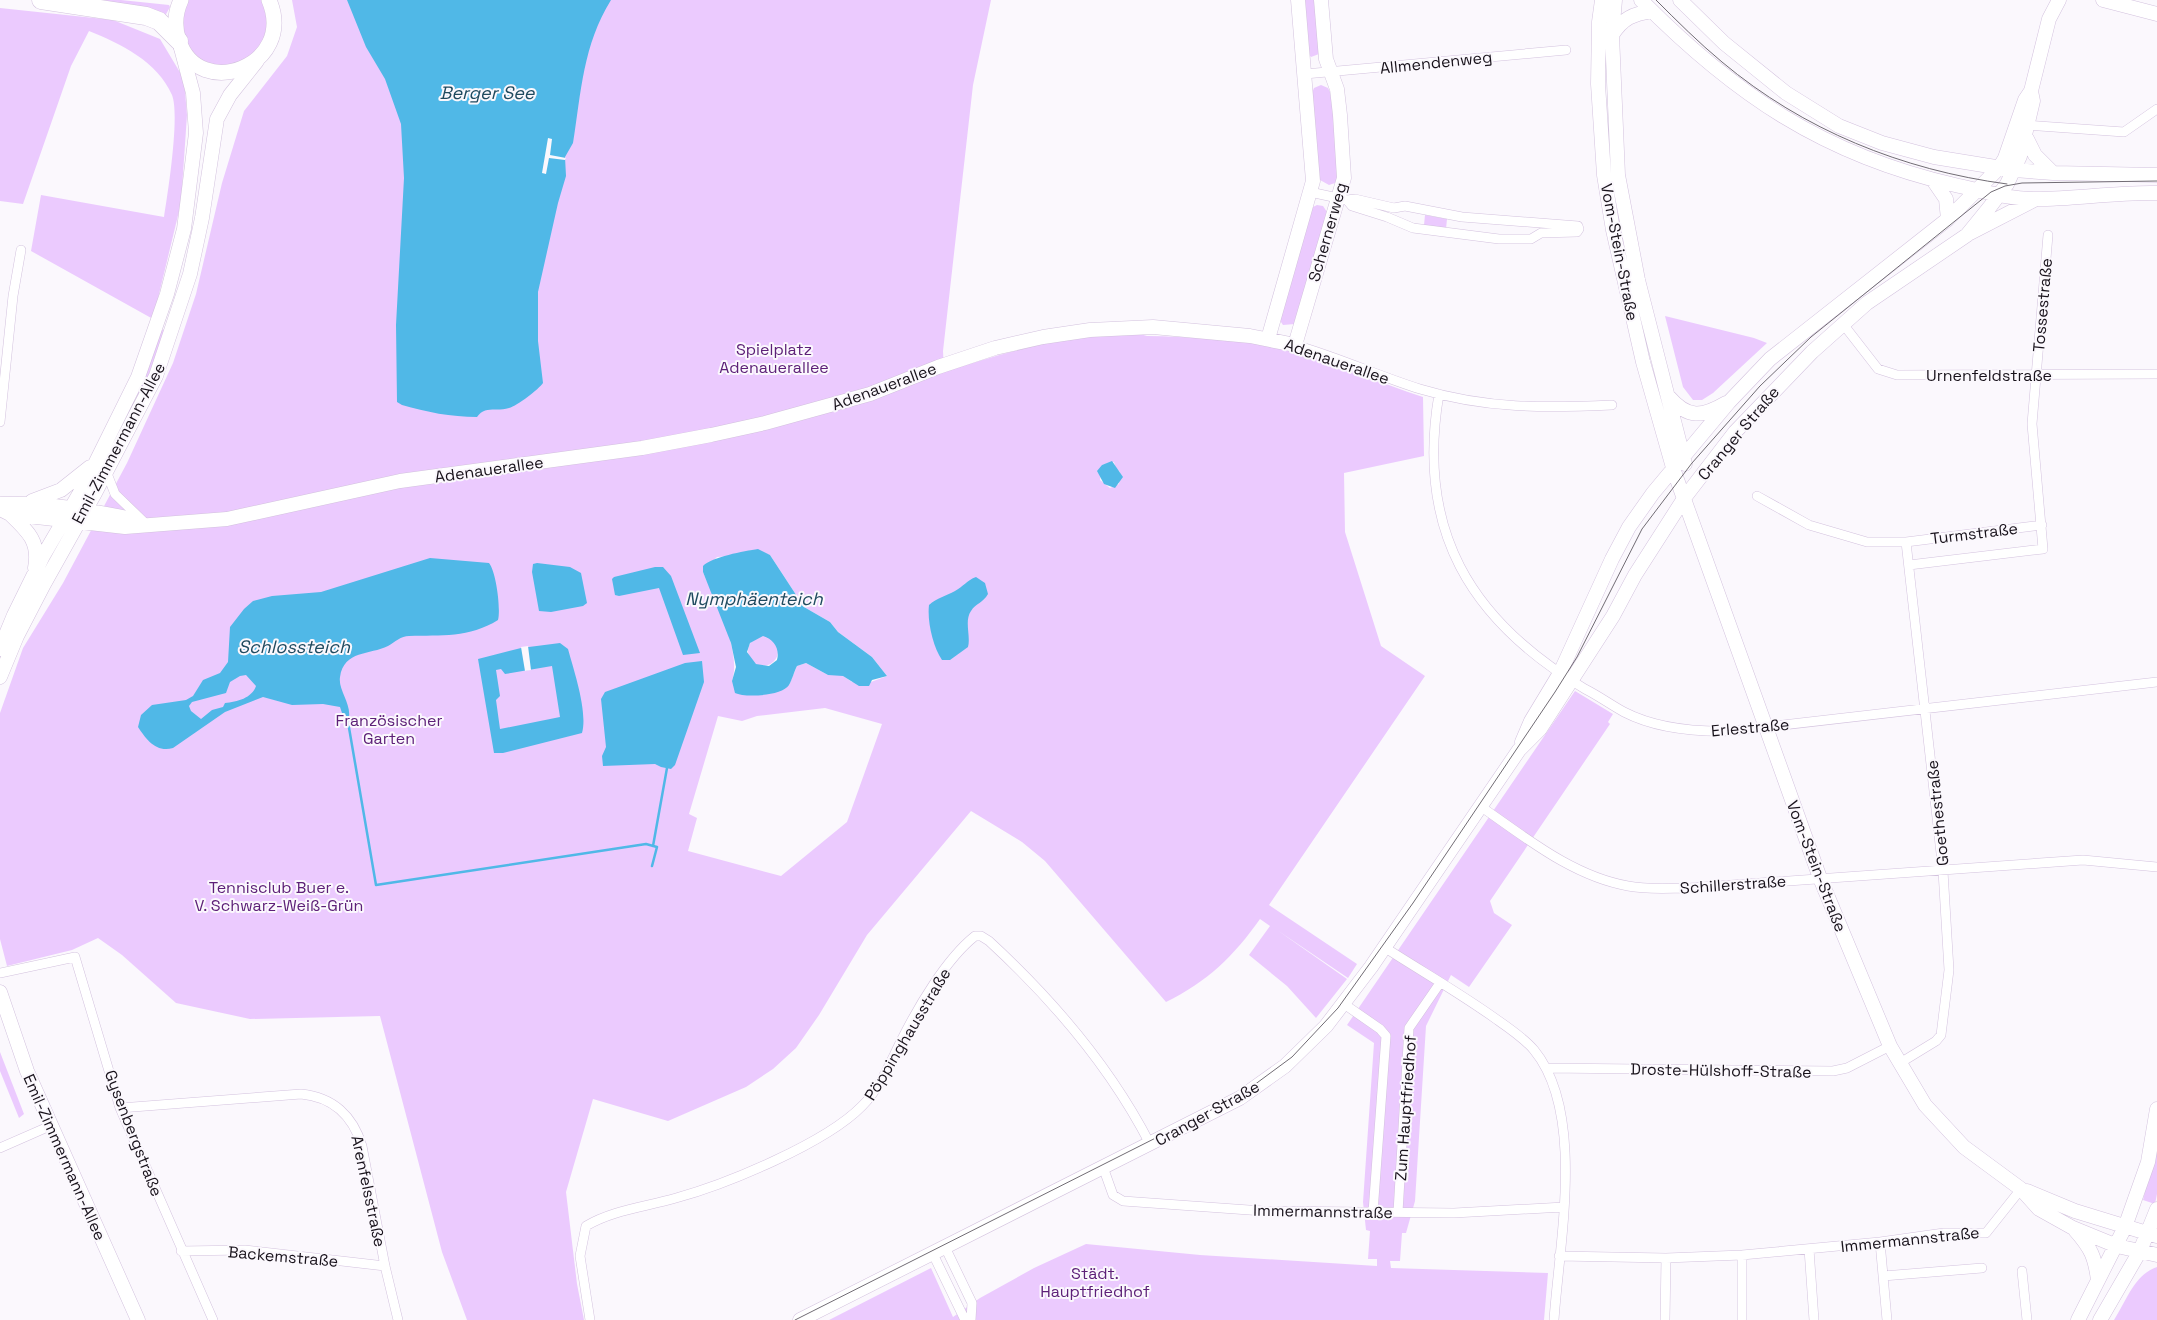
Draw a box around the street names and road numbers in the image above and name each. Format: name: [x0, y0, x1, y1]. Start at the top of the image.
street label: Allmendenweg: [1379, 46, 1493, 79]
street label: Schernerweg: [1303, 180, 1352, 284]
street label: Vom-Stein-Straße: [1596, 182, 1643, 322]
street label: Tossestraße: [2028, 257, 2057, 353]
street label: Adenauerallee: [1282, 334, 1392, 389]
street label: Adenauerallee: [829, 358, 939, 415]
street label: Emil-Zimmermann-Allee: [67, 359, 170, 528]
street label: Urnenfeldstraße: [1926, 365, 2052, 386]
street label: Cranger Straße: [1693, 382, 1784, 485]
street label: Adenauerallee: [433, 451, 545, 488]
street label: Turmstraße: [1929, 518, 2019, 549]
street label: Erlestraße: [1710, 714, 1790, 741]
street label: Goethestraße: [1921, 759, 1953, 867]
street label: Vom-Stein-Straße: [1782, 797, 1851, 935]
street label: Schillerstraße: [1679, 870, 1787, 899]
street label: Pöppinghausstraße: [860, 964, 955, 1104]
street label: Zum Hauptfriedhof: [1390, 1034, 1421, 1182]
street label: Droste-Hülshoff-Straße: [1630, 1058, 1812, 1083]
street label: Gysenbergstraße: [100, 1067, 167, 1199]
street label: Emil-Zimmermann-Allee: [18, 1071, 111, 1244]
street label: Cranger Straße: [1151, 1076, 1263, 1151]
street label: Arenfelsstraße: [346, 1133, 391, 1249]
street label: Immermannstraße: [1253, 1200, 1393, 1223]
street label: Immermannstraße: [1840, 1222, 1981, 1257]
street label: Backemstraße: [227, 1241, 339, 1272]

